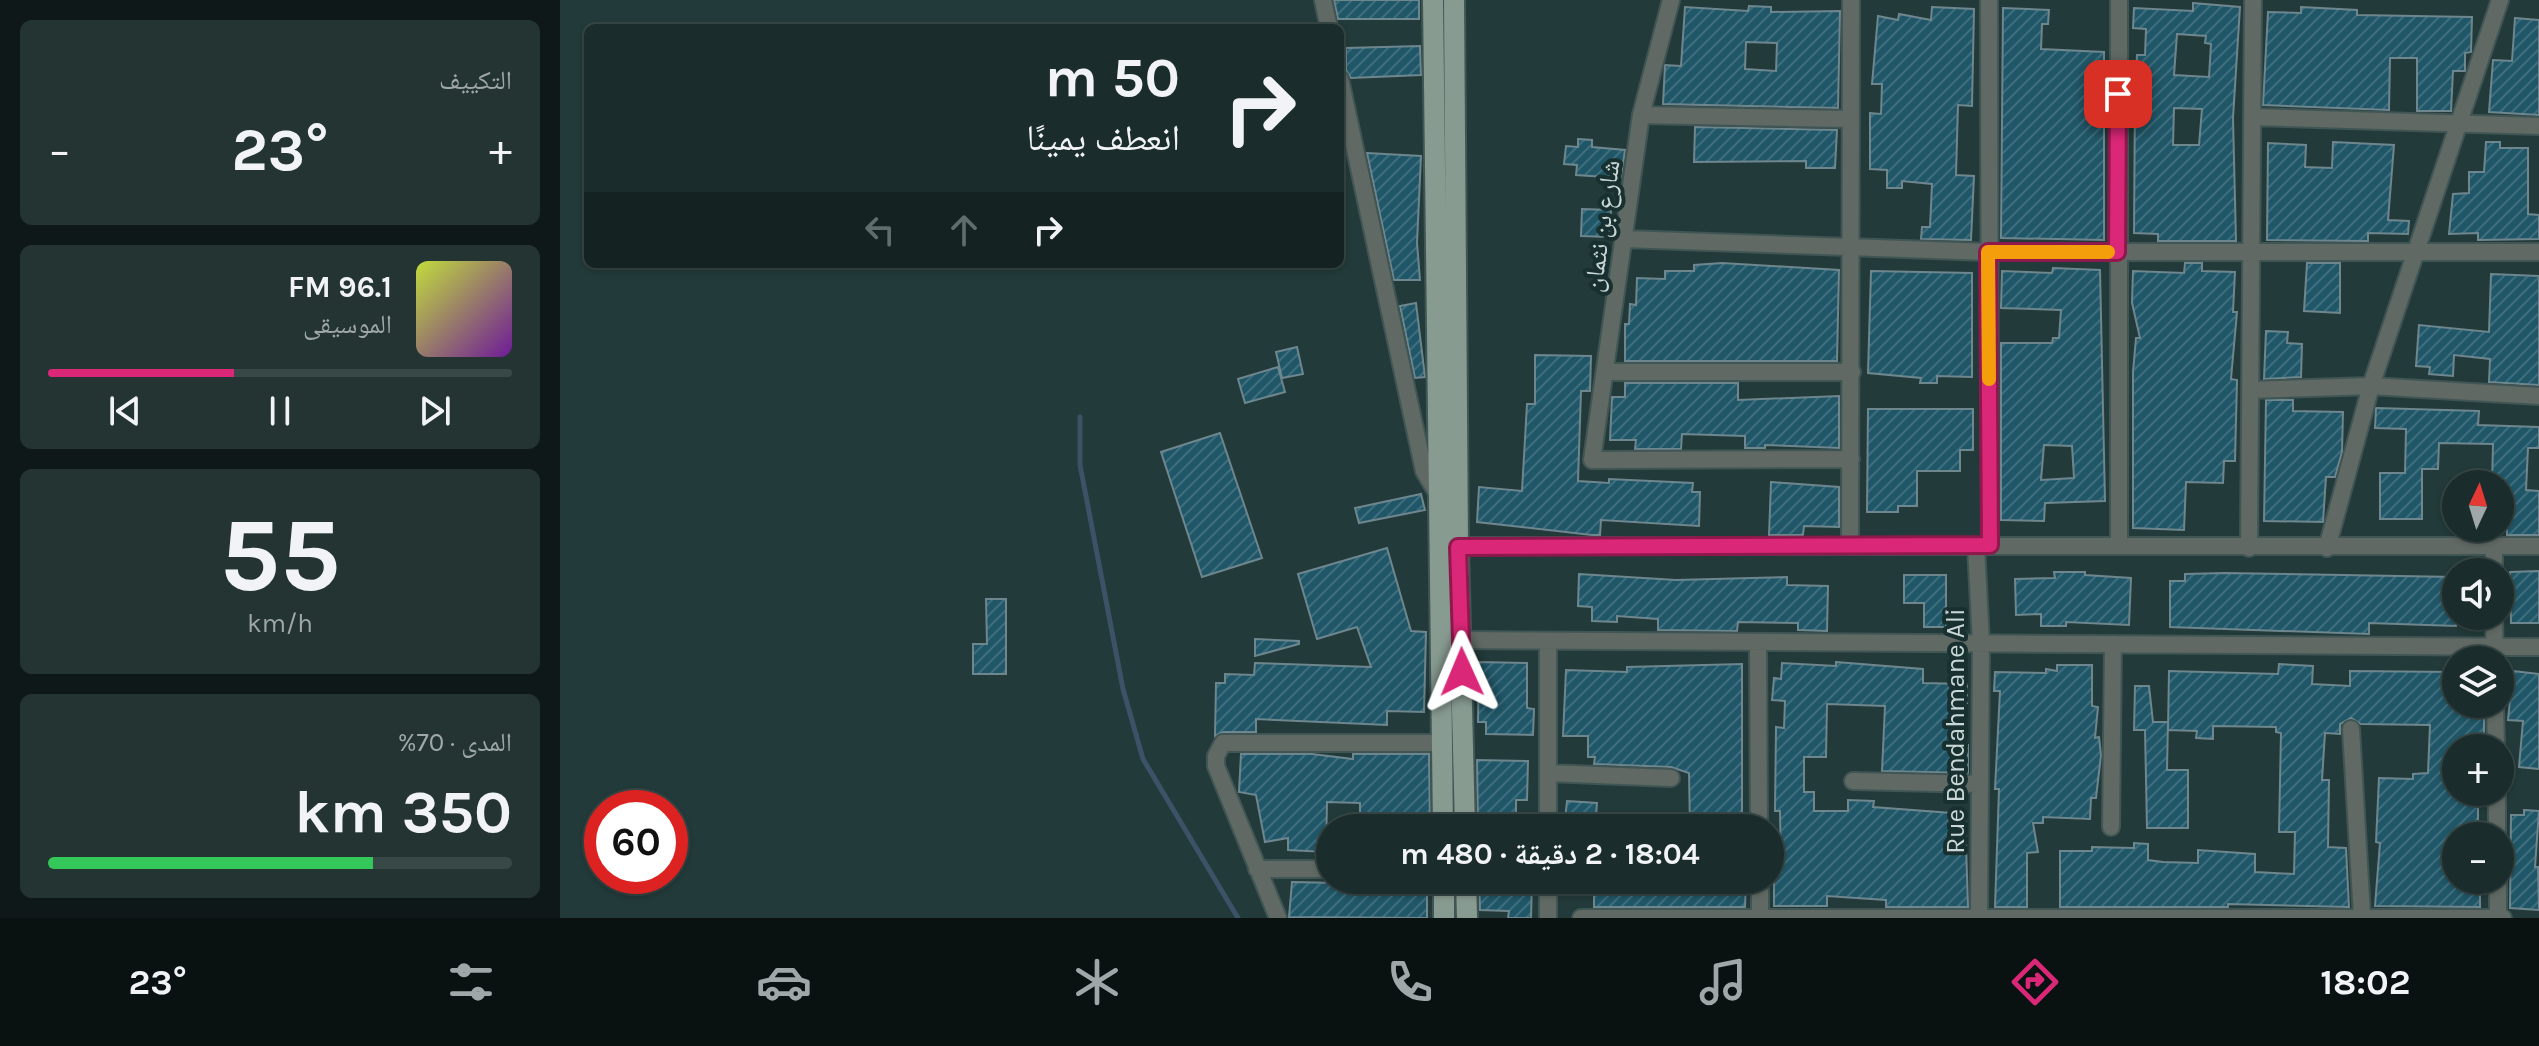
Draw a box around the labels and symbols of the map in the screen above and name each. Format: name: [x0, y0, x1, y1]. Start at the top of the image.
pin: [2084, 60, 2152, 128]
street label: شارع بن نثمان: [1577, 158, 1627, 294]
north arrow: [2442, 470, 2514, 542]
street label: Rue Bendahmane Ali: [1940, 608, 1971, 854]
position arrow: [1420, 630, 1504, 714]
speed limit sign: 60: [584, 790, 688, 894]

